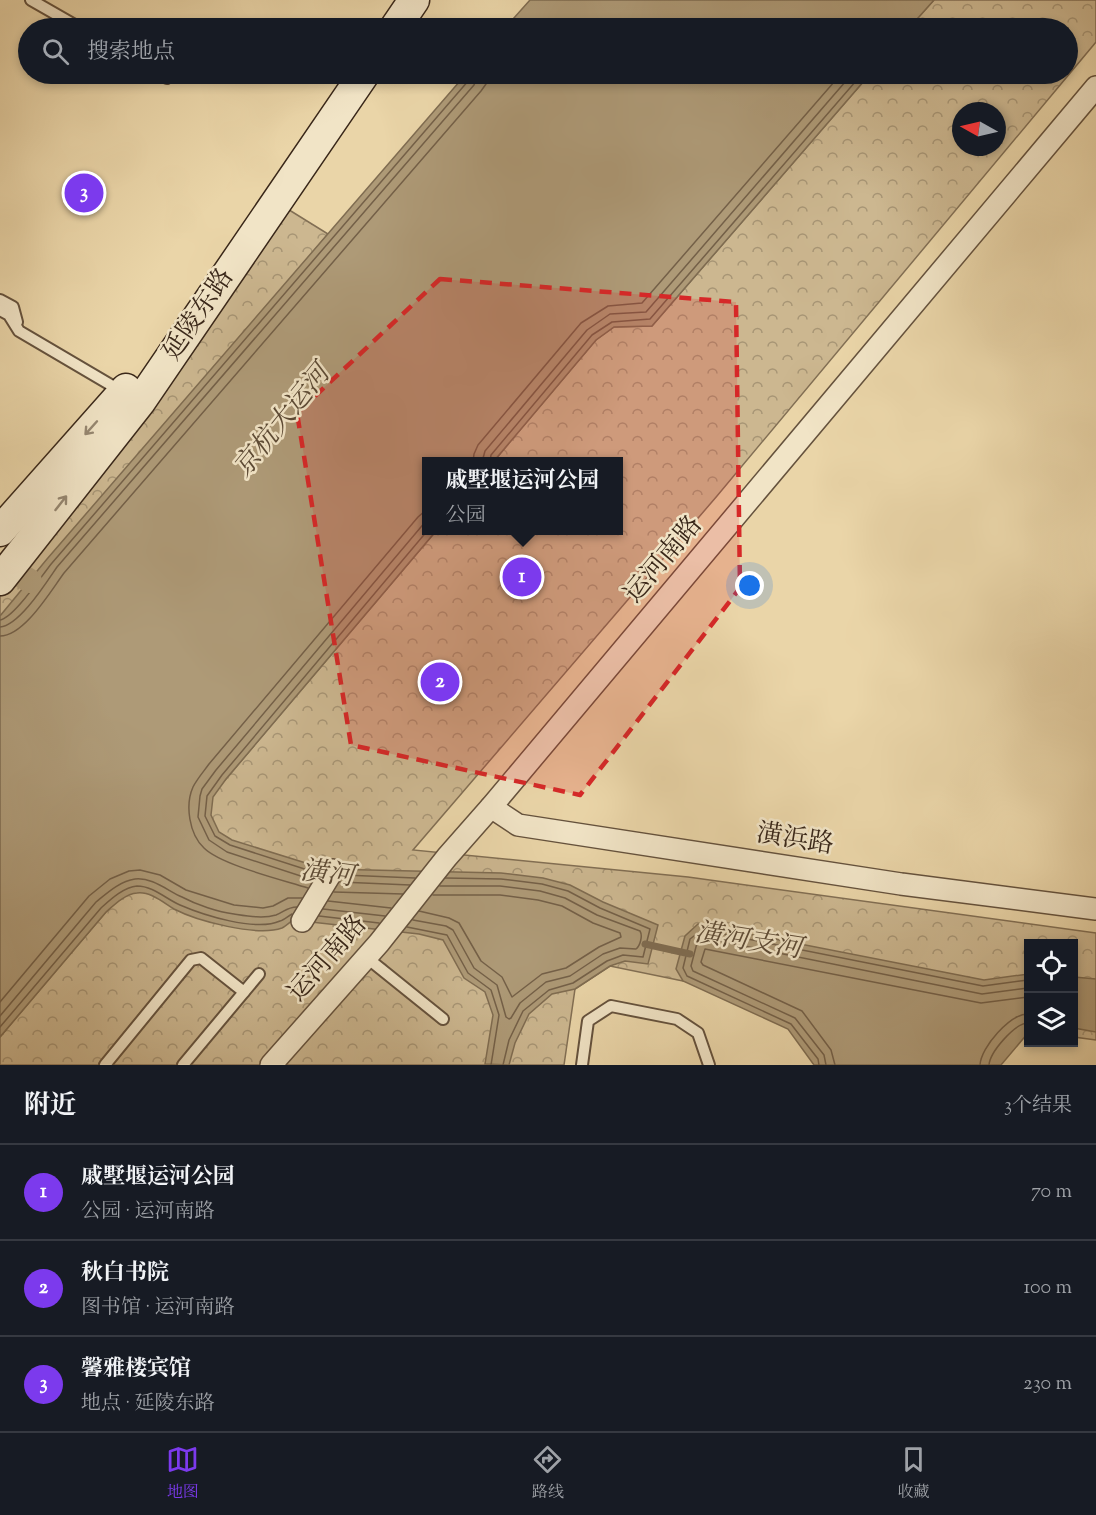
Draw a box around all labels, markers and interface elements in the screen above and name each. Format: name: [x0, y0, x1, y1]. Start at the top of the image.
search box: [18, 18, 1078, 84]
icon: search: [39, 35, 72, 68]
text: 搜索地点: [87, 37, 175, 69]
north arrow: [952, 102, 1006, 156]
pin: 3: [64, 170, 104, 216]
street label: 延陵东路: [155, 262, 243, 368]
water label: 京杭大运河: [225, 353, 344, 487]
one-way arrow: [84, 421, 98, 436]
popup: [422, 457, 623, 535]
text: 戚墅堰运河公园: [445, 466, 600, 498]
one-way arrow: [54, 496, 67, 512]
text: 公园: [445, 502, 485, 531]
street label: 运河南路: [616, 508, 712, 612]
pin: 1: [502, 554, 542, 600]
your location: [735, 571, 764, 600]
pin: 2: [420, 660, 460, 704]
street label: 潢浜路: [754, 816, 836, 864]
water label: 潢河: [298, 852, 361, 898]
street label: 运河南路: [280, 908, 376, 1010]
water label: 潢河支河: [692, 914, 809, 970]
map controls: [1024, 939, 1078, 1047]
button: locate: [1024, 939, 1078, 993]
button: layers: [1024, 993, 1078, 1047]
text: 附近: [24, 1088, 76, 1125]
text: 3个结果: [1004, 1092, 1072, 1121]
text: 戚墅堰运河公园: [81, 1162, 235, 1194]
text: 1: [40, 1178, 47, 1207]
text: 70 m: [1031, 1178, 1072, 1207]
text: 公园 · 运河南路: [81, 1198, 215, 1227]
text: 秋白书院: [81, 1258, 169, 1290]
text: 2: [39, 1274, 48, 1303]
text: 100 m: [1023, 1274, 1072, 1303]
text: 图书馆 · 运河南路: [81, 1294, 235, 1323]
text: 馨雅楼宾馆: [81, 1354, 191, 1386]
text: 3: [39, 1370, 48, 1399]
text: 230 m: [1023, 1370, 1072, 1399]
text: 地点 · 延陵东路: [81, 1390, 215, 1419]
tab: 地图: [166, 1443, 199, 1505]
tab: 路线: [531, 1443, 564, 1505]
tab: 收藏: [897, 1443, 930, 1505]

